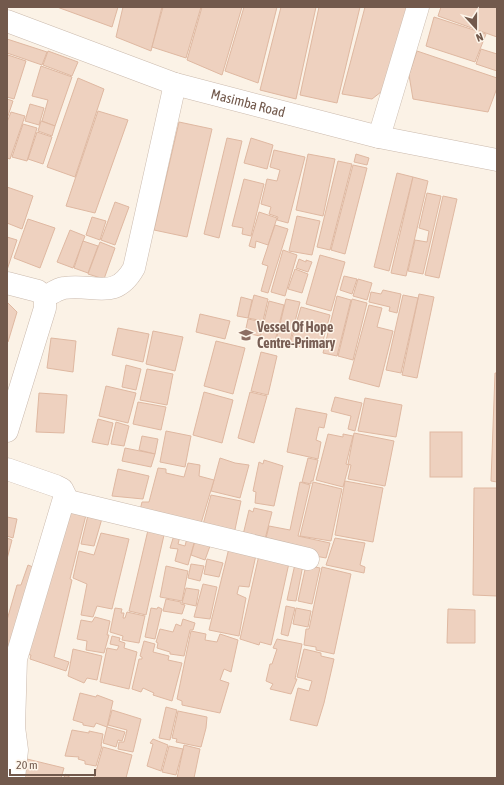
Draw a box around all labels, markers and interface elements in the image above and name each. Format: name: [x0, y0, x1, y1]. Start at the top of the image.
north arrow: [456, 8, 496, 48]
text: N: [474, 31, 485, 44]
street label: Masimba Road: [209, 86, 287, 120]
place label: Vessel Of Hope Centre-Primary: [256, 319, 335, 351]
school or university icon: Vessel Of Hope Centre-Primary: [238, 327, 254, 343]
scale bar: [10, 751, 95, 777]
text: 20 m: [16, 758, 38, 772]

